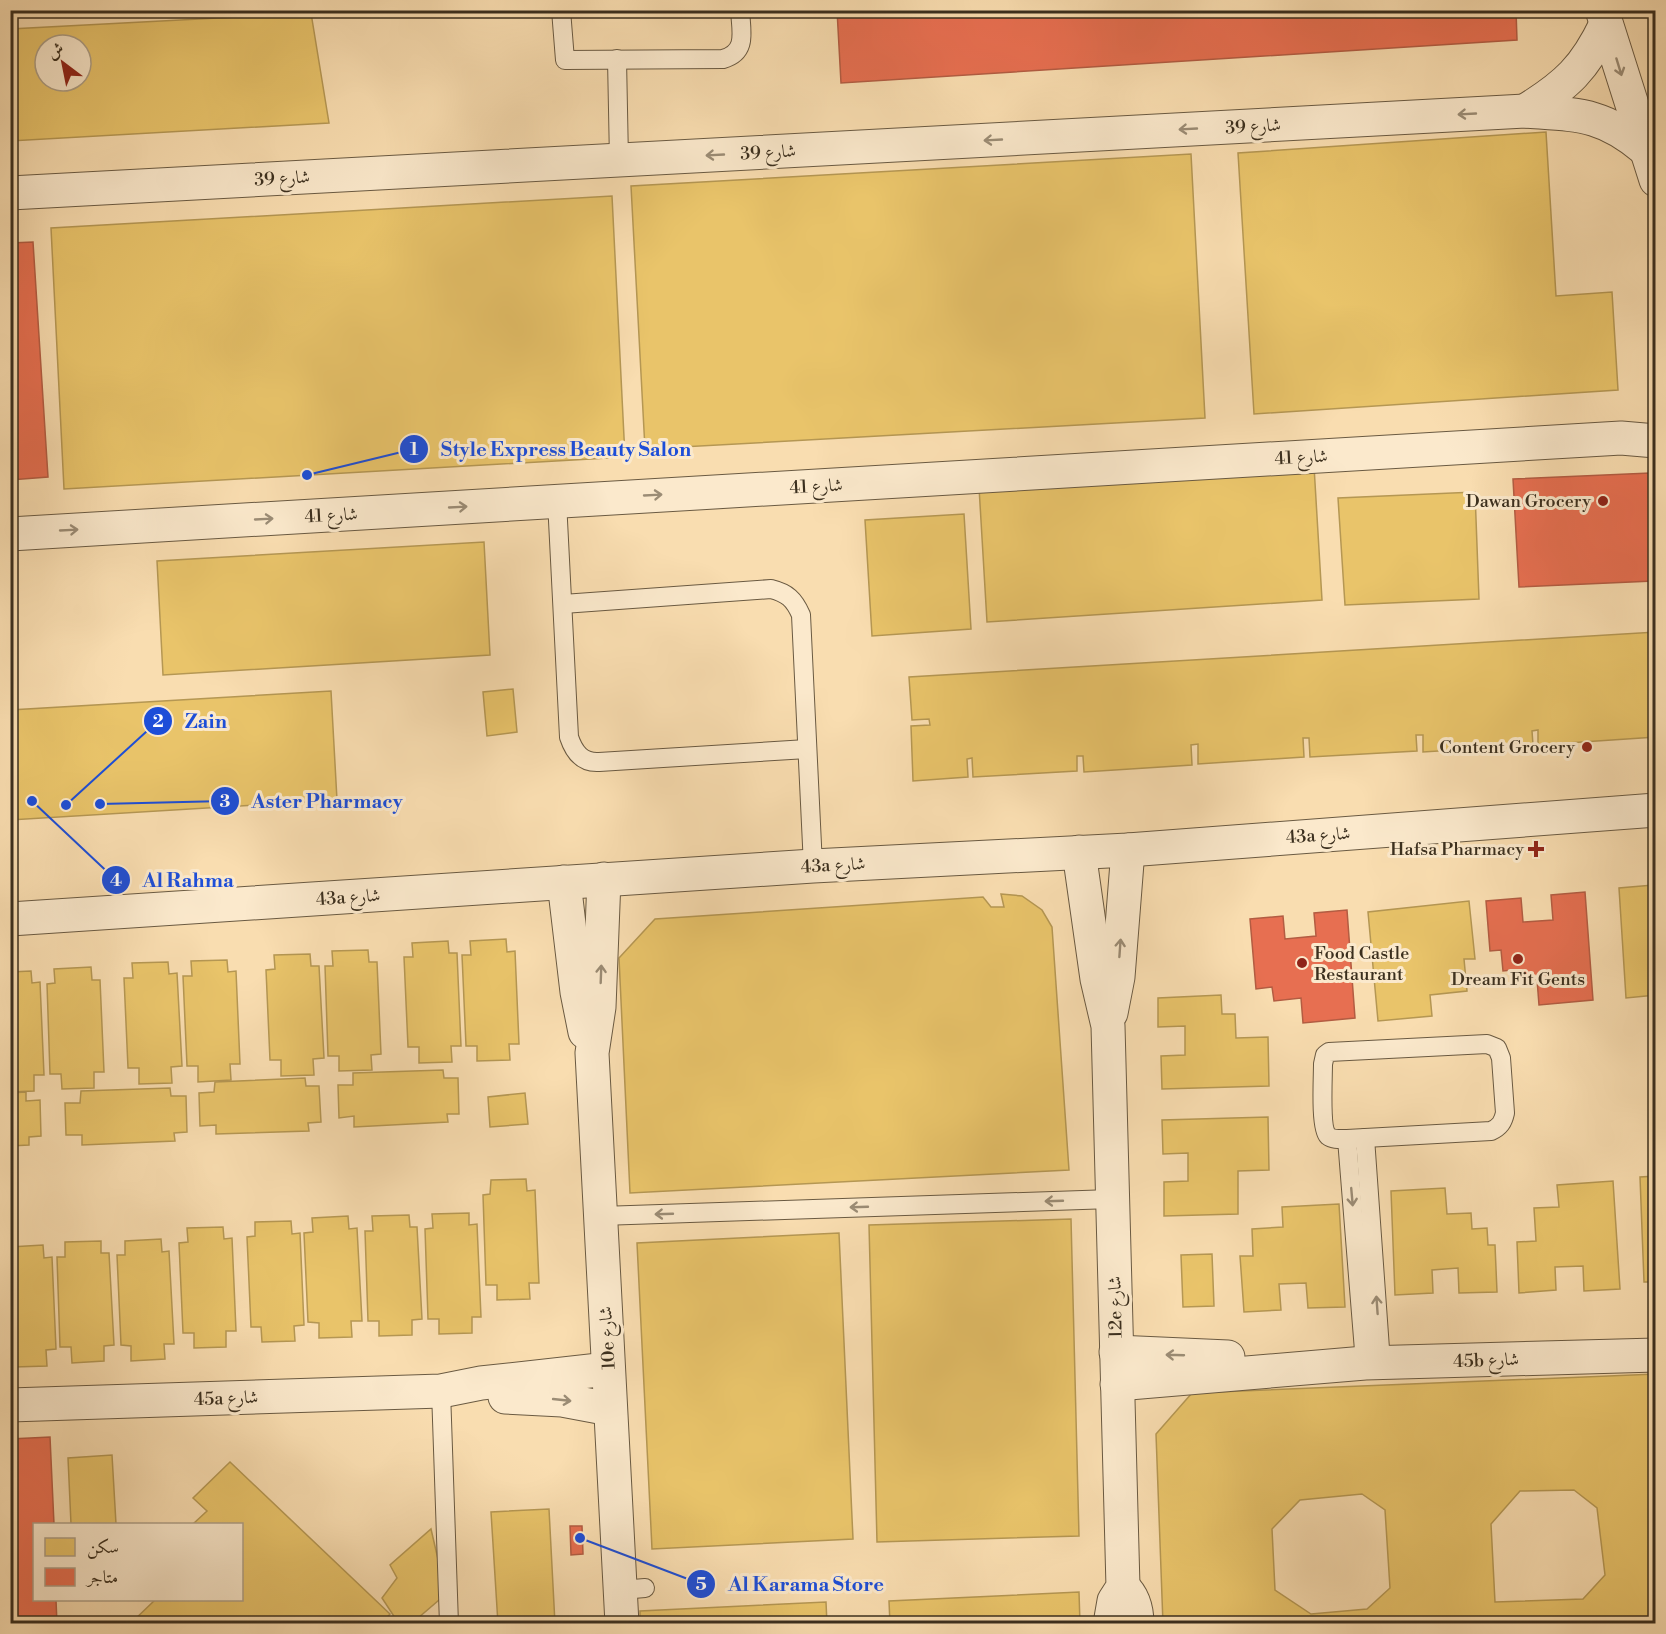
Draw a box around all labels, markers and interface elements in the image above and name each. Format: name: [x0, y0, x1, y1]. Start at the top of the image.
north arrow: [33, 33, 93, 93]
text: ش: [44, 38, 68, 64]
one-way arrow: [1614, 57, 1625, 76]
one-way arrow: [1457, 109, 1477, 120]
street label: شارع 39: [1225, 114, 1282, 142]
one-way arrow: [1178, 124, 1198, 135]
one-way arrow: [984, 134, 1004, 145]
street label: شارع 39: [740, 140, 797, 168]
one-way arrow: [705, 149, 725, 160]
street label: شارع 39: [254, 166, 311, 194]
callout: Style Express Beauty Salon: [399, 430, 703, 468]
text: 1: [410, 438, 419, 461]
text: Style Express Beauty Salon: [441, 438, 692, 463]
street label: شارع 41: [1274, 445, 1328, 473]
street label: شارع 41: [789, 474, 843, 502]
one-way arrow: [642, 490, 662, 501]
place label: Dawan Grocery: [1466, 490, 1591, 513]
marker: Dawan Grocery: [1596, 494, 1610, 508]
one-way arrow: [448, 502, 468, 513]
street label: شارع 41: [304, 503, 358, 531]
one-way arrow: [253, 513, 273, 524]
one-way arrow: [58, 525, 78, 536]
callout: Zain: [143, 702, 239, 740]
text: 2: [152, 710, 164, 733]
text: Zain: [185, 710, 228, 735]
place label: Content Grocery: [1439, 736, 1575, 759]
marker: Content Grocery: [1580, 740, 1594, 754]
callout: Aster Pharmacy: [210, 782, 415, 820]
text: 3: [220, 790, 231, 813]
text: Aster Pharmacy: [250, 790, 404, 815]
street label: 43a شارع: [1285, 822, 1351, 852]
place label: Hafsa Pharmacy: [1390, 838, 1524, 861]
marker: Hafsa Pharmacy: [1529, 842, 1543, 856]
street label: 43a شارع: [800, 852, 866, 882]
callout: Al Rahma: [101, 861, 246, 899]
text: 4: [110, 869, 122, 892]
text: Al Rahma: [141, 869, 234, 894]
street label: 43a شارع: [315, 884, 381, 914]
one-way arrow: [1115, 938, 1126, 958]
place label: Food Castle Restaurant: [1314, 942, 1409, 986]
marker: Dream Fit Gents: [1511, 952, 1525, 966]
marker: Food Castle Restaurant: [1295, 956, 1309, 970]
one-way arrow: [595, 965, 606, 985]
place label: Dream Fit Gents: [1451, 968, 1585, 991]
one-way arrow: [1346, 1187, 1357, 1207]
one-way arrow: [1044, 1195, 1064, 1206]
one-way arrow: [850, 1202, 869, 1213]
one-way arrow: [655, 1208, 675, 1220]
street label: 12e شارع: [1103, 1276, 1131, 1338]
one-way arrow: [1372, 1295, 1383, 1315]
street label: 10e شارع: [594, 1306, 624, 1370]
street label: 45b شارع: [1453, 1348, 1519, 1376]
one-way arrow: [1165, 1349, 1185, 1360]
street label: 45a شارع: [193, 1386, 259, 1414]
one-way arrow: [552, 1395, 571, 1406]
legend: [33, 1523, 243, 1601]
text: سكن: [87, 1536, 119, 1559]
callout: Al Karama Store: [686, 1565, 895, 1603]
text: متاجر: [85, 1566, 118, 1589]
text: 5: [695, 1573, 707, 1596]
text: Al Karama Store: [727, 1573, 884, 1598]

